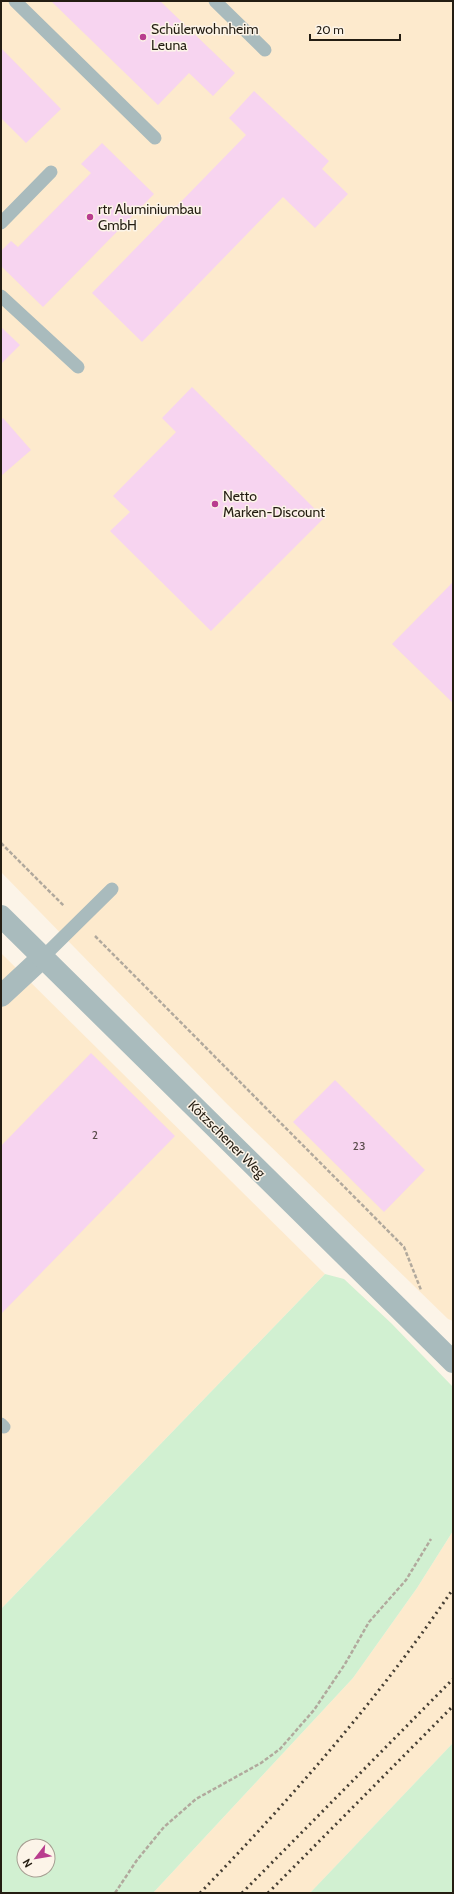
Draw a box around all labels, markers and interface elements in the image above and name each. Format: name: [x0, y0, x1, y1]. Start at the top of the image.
scale bar: [310, 16, 400, 42]
place label: Schülerwohnheim Leuna: [151, 20, 258, 54]
text: 20 m: [316, 22, 344, 37]
marker: Schülerwohnheim Leuna: [138, 32, 148, 42]
place label: rtr Aluminiumbau GmbH: [98, 200, 201, 234]
marker: rtr Aluminiumbau GmbH: [85, 212, 95, 222]
place label: Netto Marken-Discount: [223, 487, 325, 521]
marker: Netto Marken-Discount: [210, 499, 220, 509]
street label: Kötzschener Weg: [184, 1096, 270, 1182]
house number: 2: [92, 1127, 98, 1142]
house number: 23: [353, 1138, 365, 1153]
north arrow: [16, 1838, 56, 1878]
text: N: [19, 1856, 35, 1870]

